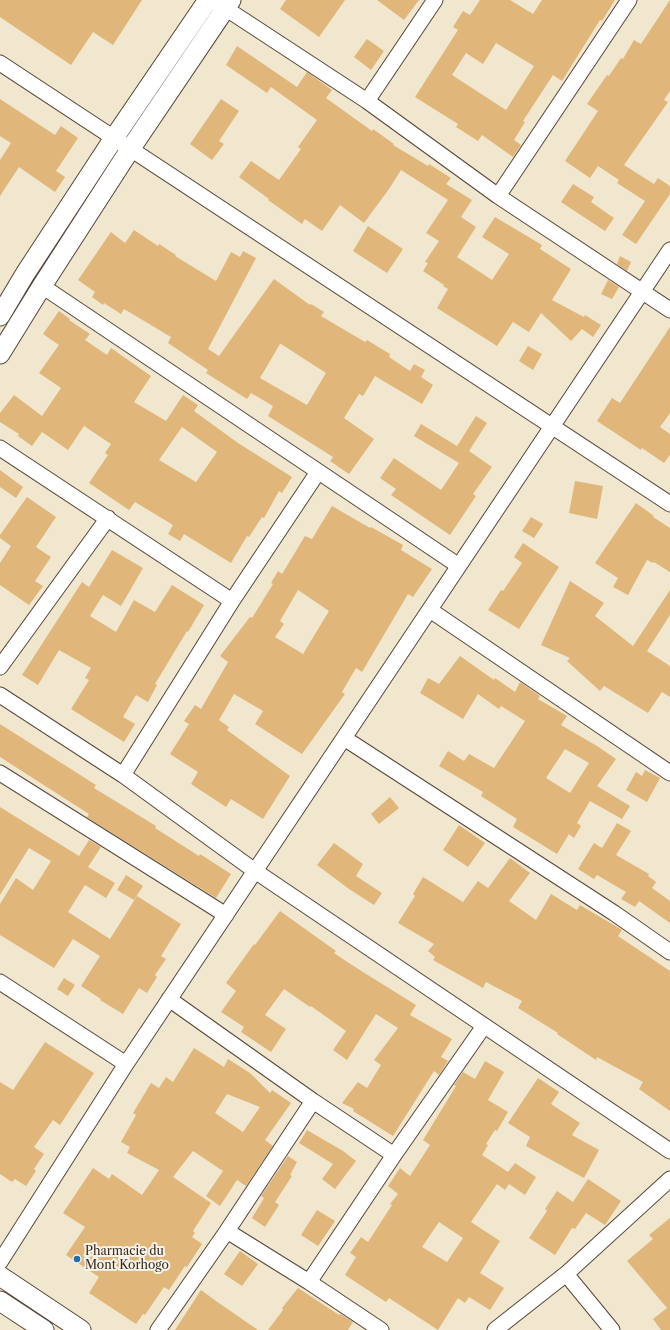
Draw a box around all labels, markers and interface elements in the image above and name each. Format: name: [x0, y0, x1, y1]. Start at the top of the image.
place label: Pharmacie du Mont Korhogo: [85, 1245, 169, 1273]
marker: Pharmacie du Mont Korhogo: [72, 1254, 82, 1264]

